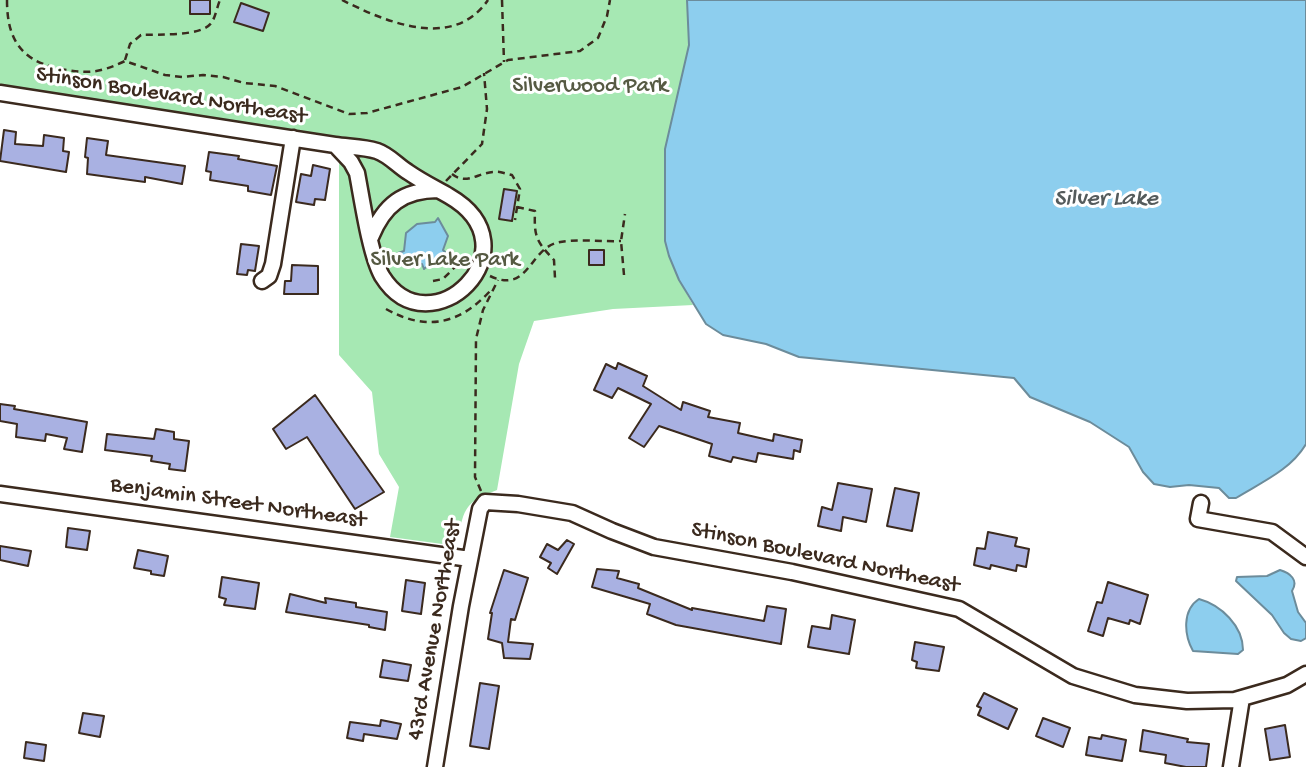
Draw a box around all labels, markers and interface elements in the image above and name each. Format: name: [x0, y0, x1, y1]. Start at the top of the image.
street label: Stinson Boulevard Northeast: [34, 62, 308, 132]
park label: Silverwood Park: [512, 73, 668, 101]
water label: Silver Lake: [1054, 186, 1158, 214]
park label: Silver Lake Park: [371, 247, 519, 275]
street label: Benjamin Street Northeast: [108, 472, 368, 536]
street label: 43rd Avenue Northeast: [403, 517, 469, 743]
street label: Stinson Boulevard Northeast: [688, 517, 962, 601]

